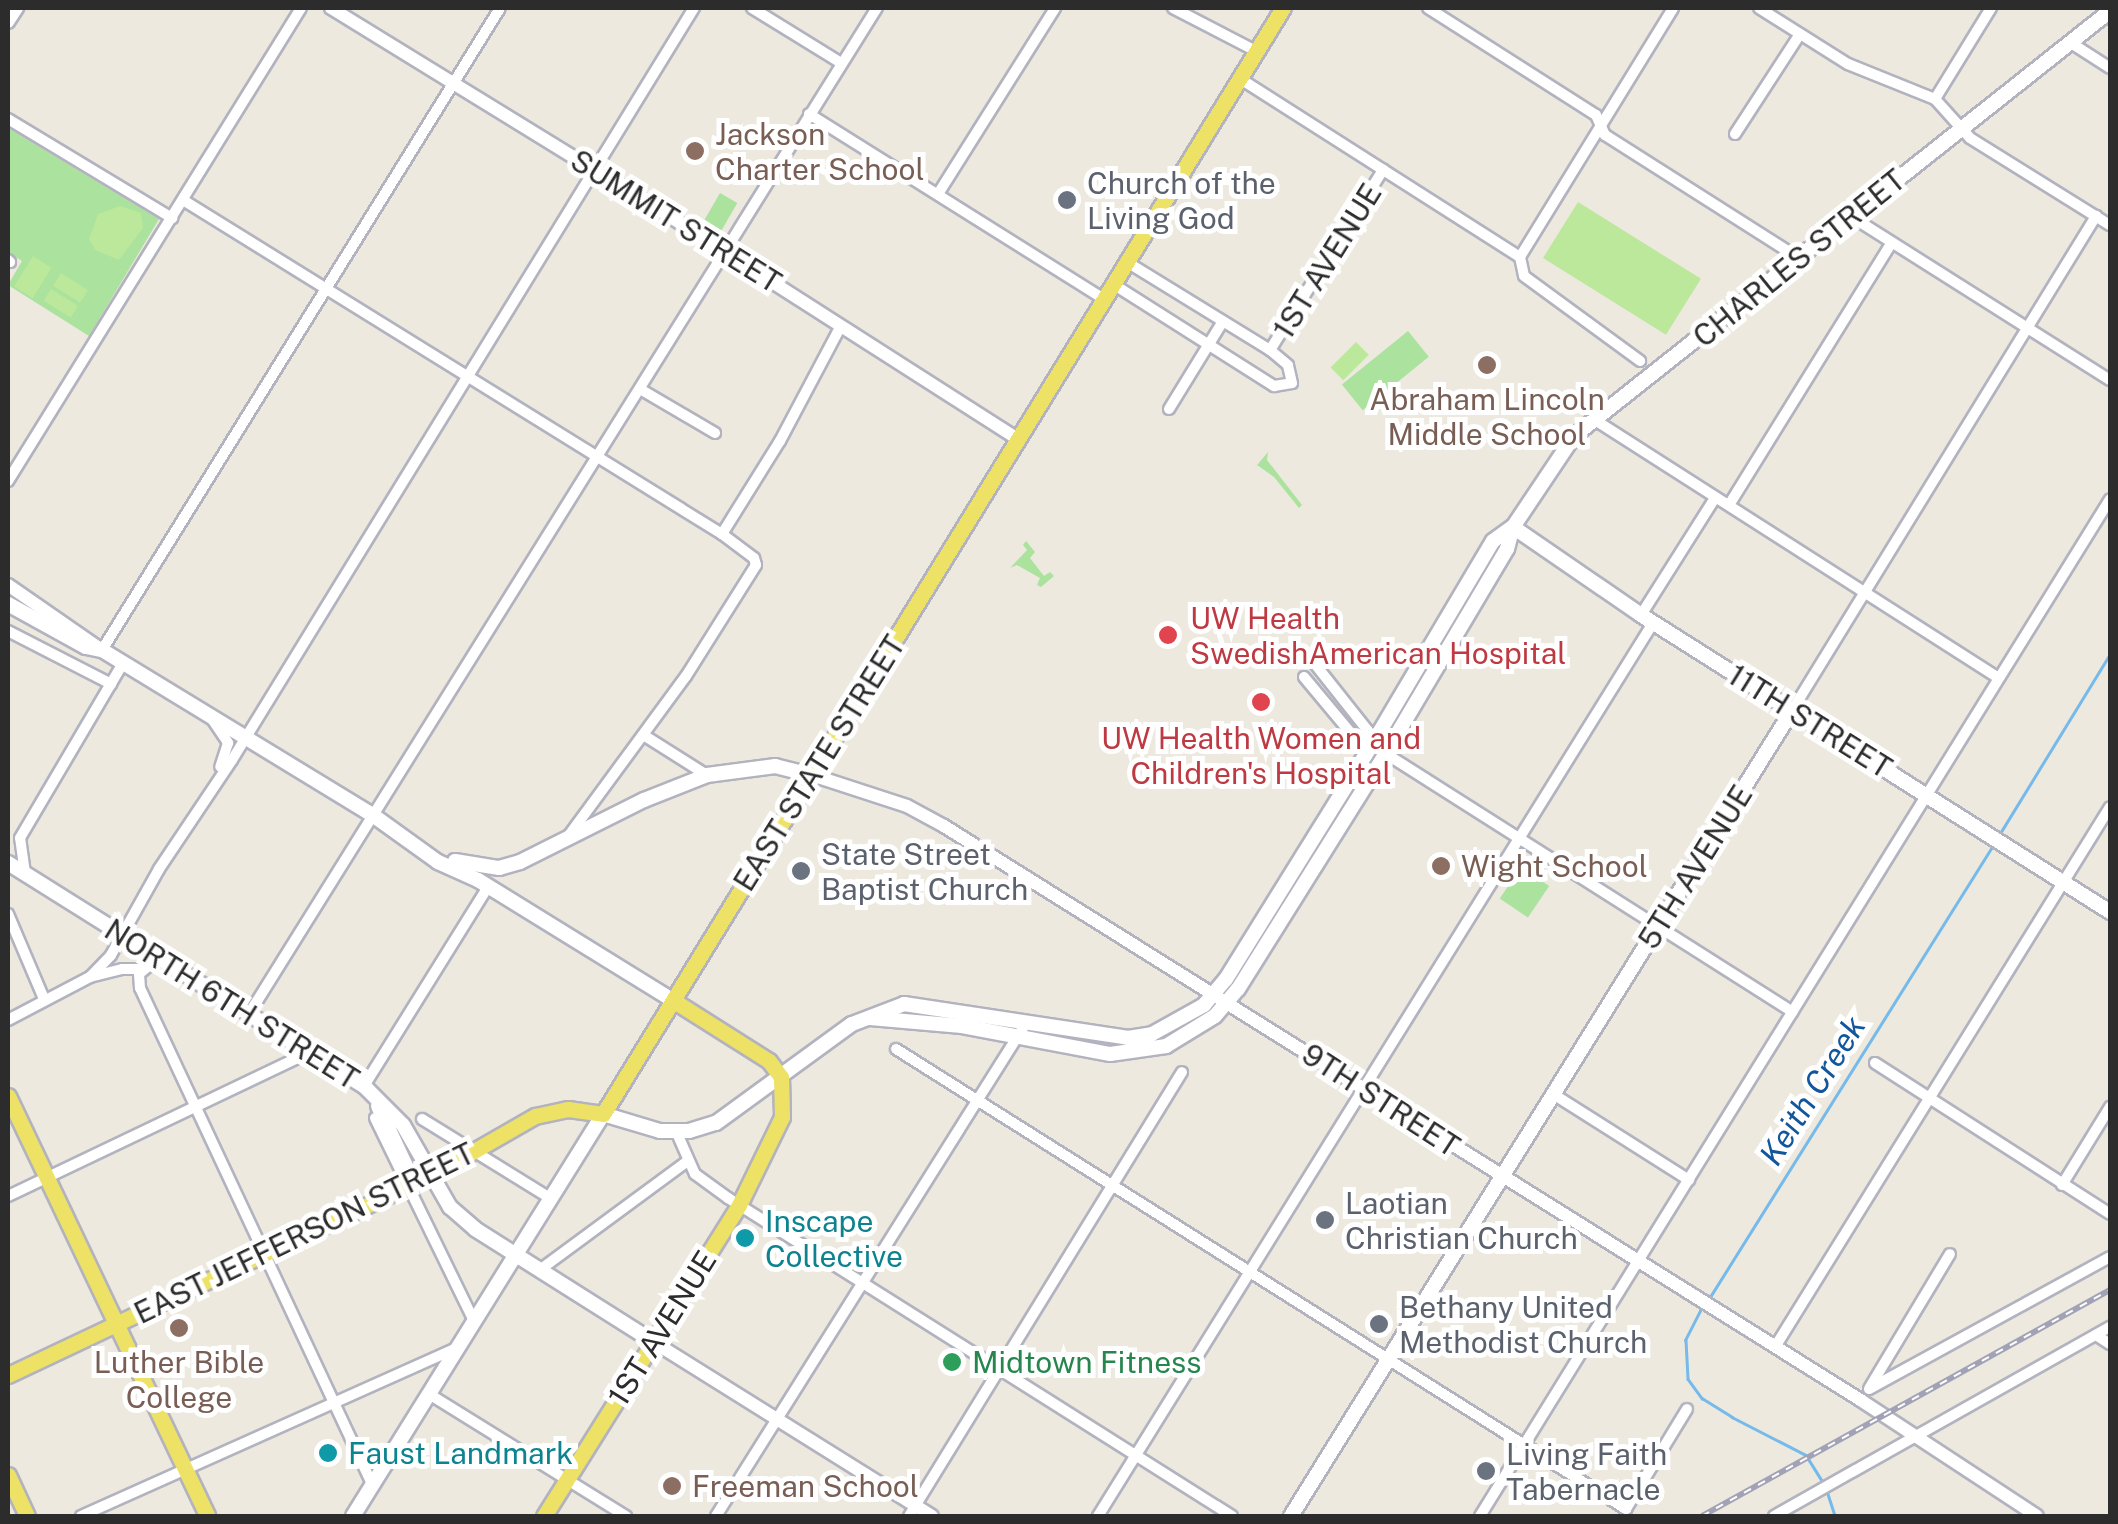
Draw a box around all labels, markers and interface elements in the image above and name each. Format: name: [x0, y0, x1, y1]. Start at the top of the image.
place label: Jackson Charter School: [715, 116, 925, 186]
marker: Jackson Charter School: [684, 140, 706, 162]
street label: SUMMIT STREET: [564, 142, 788, 300]
street label: CHARLES STREET: [1686, 162, 1912, 354]
place label: Church of the Living God: [1087, 165, 1276, 236]
street label: 1ST AVENUE: [1265, 177, 1389, 345]
marker: Church of the Living God: [1056, 189, 1078, 211]
marker: Abraham Lincoln Middle School: [1476, 354, 1498, 376]
place label: Abraham Lincoln Middle School: [1369, 381, 1605, 452]
place label: UW Health SwedishAmerican Hospital: [1190, 600, 1566, 670]
marker: UW Health SwedishAmerican Hospital: [1155, 622, 1181, 648]
street label: EAST STATE STREET: [726, 629, 912, 897]
street label: 11TH STREET: [1722, 656, 1898, 786]
marker: UW Health Women and Children's Hospital: [1248, 689, 1274, 715]
place label: UW Health Women and Children's Hospital: [1101, 720, 1421, 790]
street label: 5TH AVENUE: [1630, 778, 1760, 956]
place label: State Street Baptist Church: [821, 836, 1028, 906]
place label: Wight School: [1461, 848, 1648, 884]
marker: Wight School: [1430, 855, 1452, 877]
marker: State Street Baptist Church: [790, 860, 812, 882]
street label: NORTH 6TH STREET: [98, 911, 366, 1097]
water label: Keith Creek: [1752, 1009, 1874, 1173]
street label: 9TH STREET: [1296, 1036, 1466, 1164]
street label: EAST JEFFERSON STREET: [128, 1135, 480, 1331]
place label: Laotian Christian Church: [1345, 1185, 1578, 1256]
place label: Inscape Collective: [765, 1203, 903, 1274]
marker: Laotian Christian Church: [1314, 1209, 1336, 1231]
marker: Inscape Collective: [734, 1227, 756, 1249]
street label: 1ST AVENUE: [600, 1244, 724, 1412]
place label: Bethany United Methodist Church: [1399, 1289, 1647, 1360]
marker: Bethany United Methodist Church: [1368, 1313, 1390, 1335]
marker: Luther Bible College: [168, 1317, 190, 1339]
place label: Luther Bible College: [94, 1344, 264, 1414]
place label: Midtown Fitness: [972, 1344, 1201, 1380]
marker: Midtown Fitness: [941, 1351, 963, 1373]
place label: Faust Landmark: [348, 1435, 573, 1471]
place label: Living Faith Tabernacle: [1506, 1436, 1667, 1506]
marker: Faust Landmark: [317, 1442, 339, 1464]
marker: Living Faith Tabernacle: [1475, 1460, 1497, 1482]
place label: Freeman School: [692, 1468, 919, 1504]
marker: Freeman School: [661, 1475, 683, 1497]

